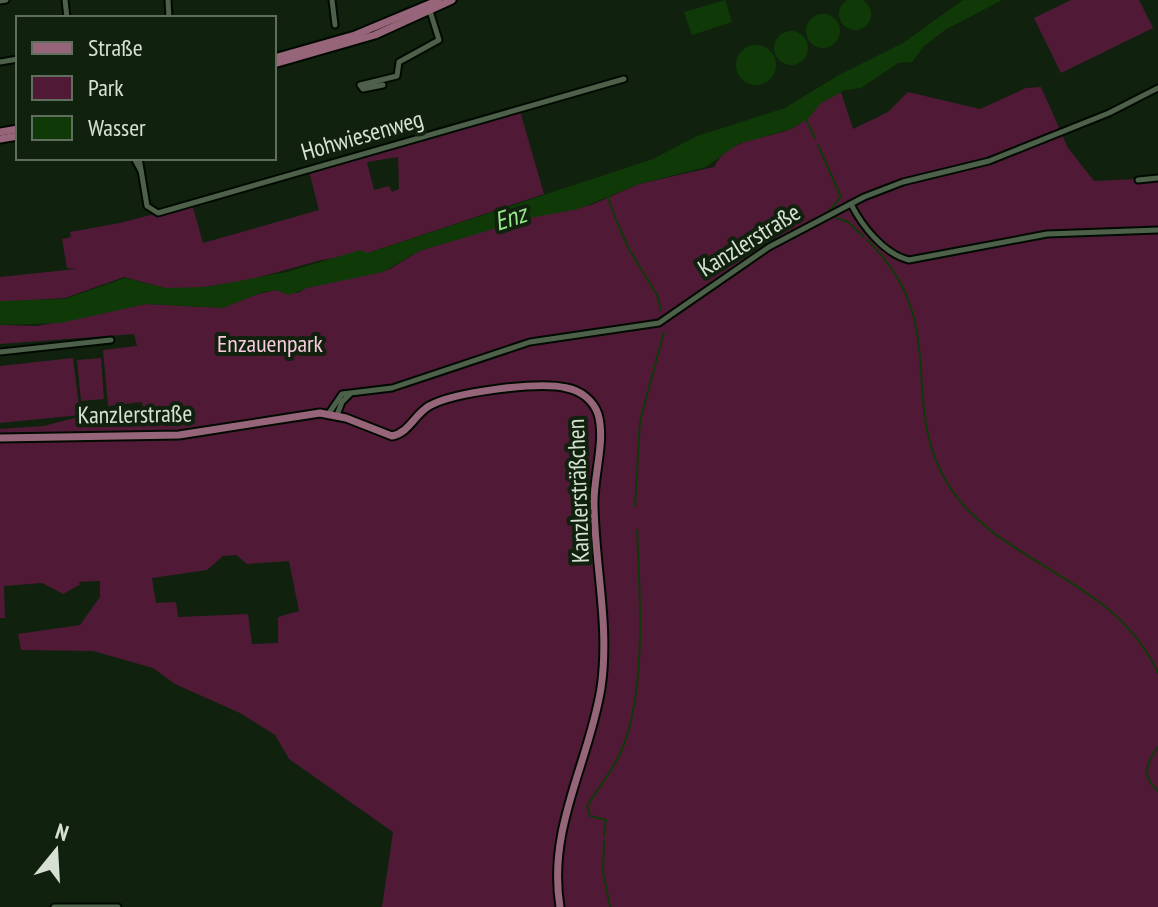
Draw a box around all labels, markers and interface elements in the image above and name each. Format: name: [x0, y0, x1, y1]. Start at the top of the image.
legend: [16, 16, 276, 160]
text: Straße: [88, 32, 143, 63]
text: Park: [88, 72, 124, 103]
street label: Hohwiesenweg: [297, 103, 427, 167]
text: Wasser: [88, 112, 146, 143]
water label: Enz: [490, 196, 533, 238]
street label: Kanzlerstraße: [692, 196, 806, 284]
park label: Enzauenpark: [217, 328, 324, 359]
street label: Kanzlerstraße: [77, 398, 193, 430]
street label: Kanzlersträßchen: [560, 418, 596, 564]
north arrow: [16, 811, 96, 891]
text: N: [52, 817, 72, 847]

